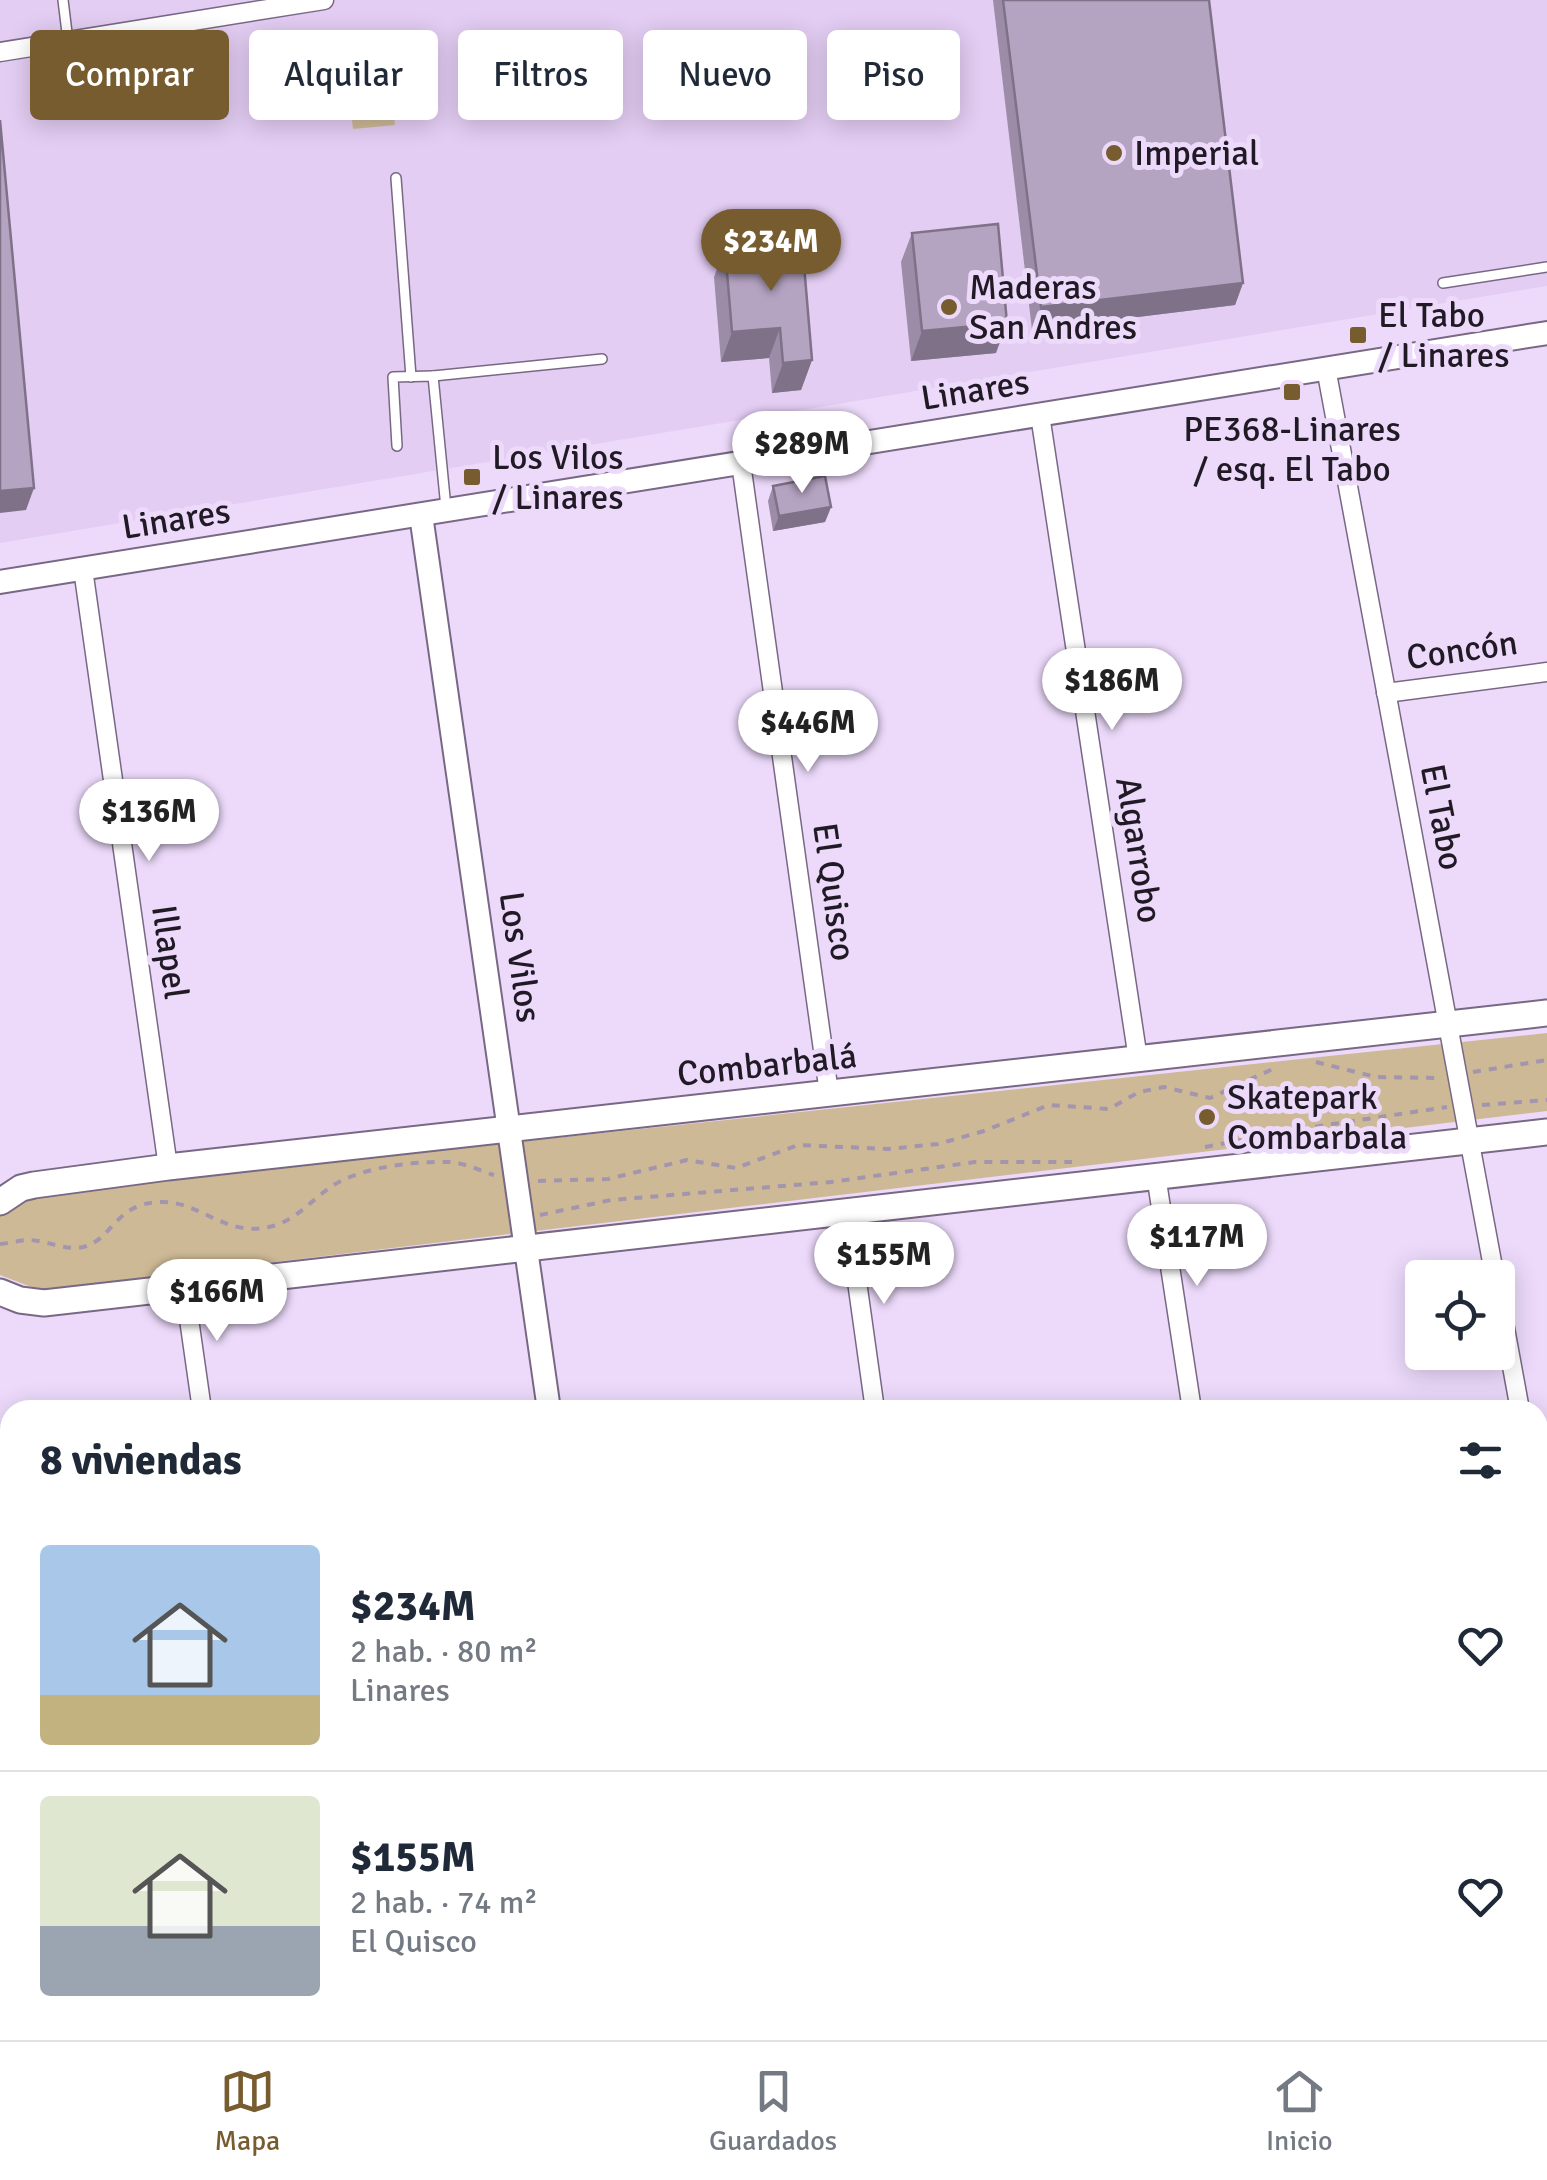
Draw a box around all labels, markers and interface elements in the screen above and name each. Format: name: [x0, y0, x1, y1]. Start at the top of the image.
chip: Comprar: [30, 30, 229, 120]
chip: Alquilar: [249, 30, 438, 120]
chip: Filtros: [458, 30, 623, 120]
chip: Nuevo: [643, 30, 807, 120]
chip: Piso: [827, 30, 960, 120]
place label: Imperial: [1134, 132, 1259, 175]
marker: Imperial: [1103, 142, 1125, 164]
pin: $234M: [701, 209, 841, 294]
text: $234M: [723, 222, 819, 261]
place label: Maderas San Andres: [969, 266, 1137, 349]
place label: El Tabo / Linares: [1378, 294, 1509, 377]
marker: Maderas San Andres: [938, 296, 960, 318]
marker: El Tabo / Linares: [1347, 324, 1369, 346]
street label: Linares: [918, 360, 1032, 420]
marker: PE368-Linares / esq. El Tabo: [1281, 381, 1303, 403]
place label: PE368-Linares / esq. El Tabo: [1183, 408, 1401, 491]
pin: $289M: [732, 411, 872, 496]
text: $289M: [754, 424, 850, 463]
place label: Los Vilos / Linares: [492, 436, 624, 519]
marker: Los Vilos / Linares: [461, 466, 483, 488]
street label: Linares: [119, 489, 233, 549]
street label: Concón: [1404, 621, 1520, 679]
pin: $186M: [1042, 648, 1182, 733]
text: $186M: [1064, 661, 1160, 700]
pin: $446M: [738, 690, 878, 775]
text: $446M: [760, 703, 856, 742]
street label: El Tabo: [1411, 760, 1473, 874]
street label: Algarrobo: [1106, 774, 1172, 926]
pin: $136M: [79, 779, 219, 864]
text: $136M: [101, 792, 197, 831]
street label: El Quisco: [803, 820, 865, 964]
street label: Los Vilos: [490, 889, 550, 1025]
street label: Illapel: [142, 902, 198, 1002]
street label: Combarbalá: [675, 1034, 859, 1096]
place label: Skatepark Combarbala: [1227, 1076, 1407, 1159]
marker: Skatepark Combarbala: [1196, 1106, 1218, 1128]
pin: $117M: [1127, 1204, 1267, 1289]
text: $117M: [1149, 1217, 1245, 1256]
pin: $155M: [814, 1222, 954, 1307]
text: $155M: [836, 1235, 932, 1274]
pin: $166M: [147, 1259, 287, 1344]
map controls: [1405, 1260, 1515, 1370]
button: locate: [1405, 1260, 1515, 1370]
text: $166M: [169, 1272, 265, 1311]
icon: filters: [1453, 1433, 1508, 1488]
text: 8 viviendas: [40, 1435, 242, 1486]
text: $234M: [350, 1581, 476, 1632]
icon: home: [120, 1585, 240, 1705]
icon: heart: [1453, 1618, 1508, 1673]
text: 2 hab. · 80 m²: [350, 1632, 538, 1671]
text: Linares: [350, 1671, 450, 1710]
text: $155M: [350, 1832, 476, 1883]
icon: home: [120, 1836, 240, 1956]
icon: heart: [1453, 1869, 1508, 1924]
text: 2 hab. · 74 m²: [350, 1883, 538, 1922]
text: El Quisco: [350, 1922, 477, 1961]
tab: Mapa: [214, 2064, 280, 2158]
tab: Guardados: [709, 2064, 837, 2158]
tab: Inicio: [1266, 2064, 1333, 2158]

